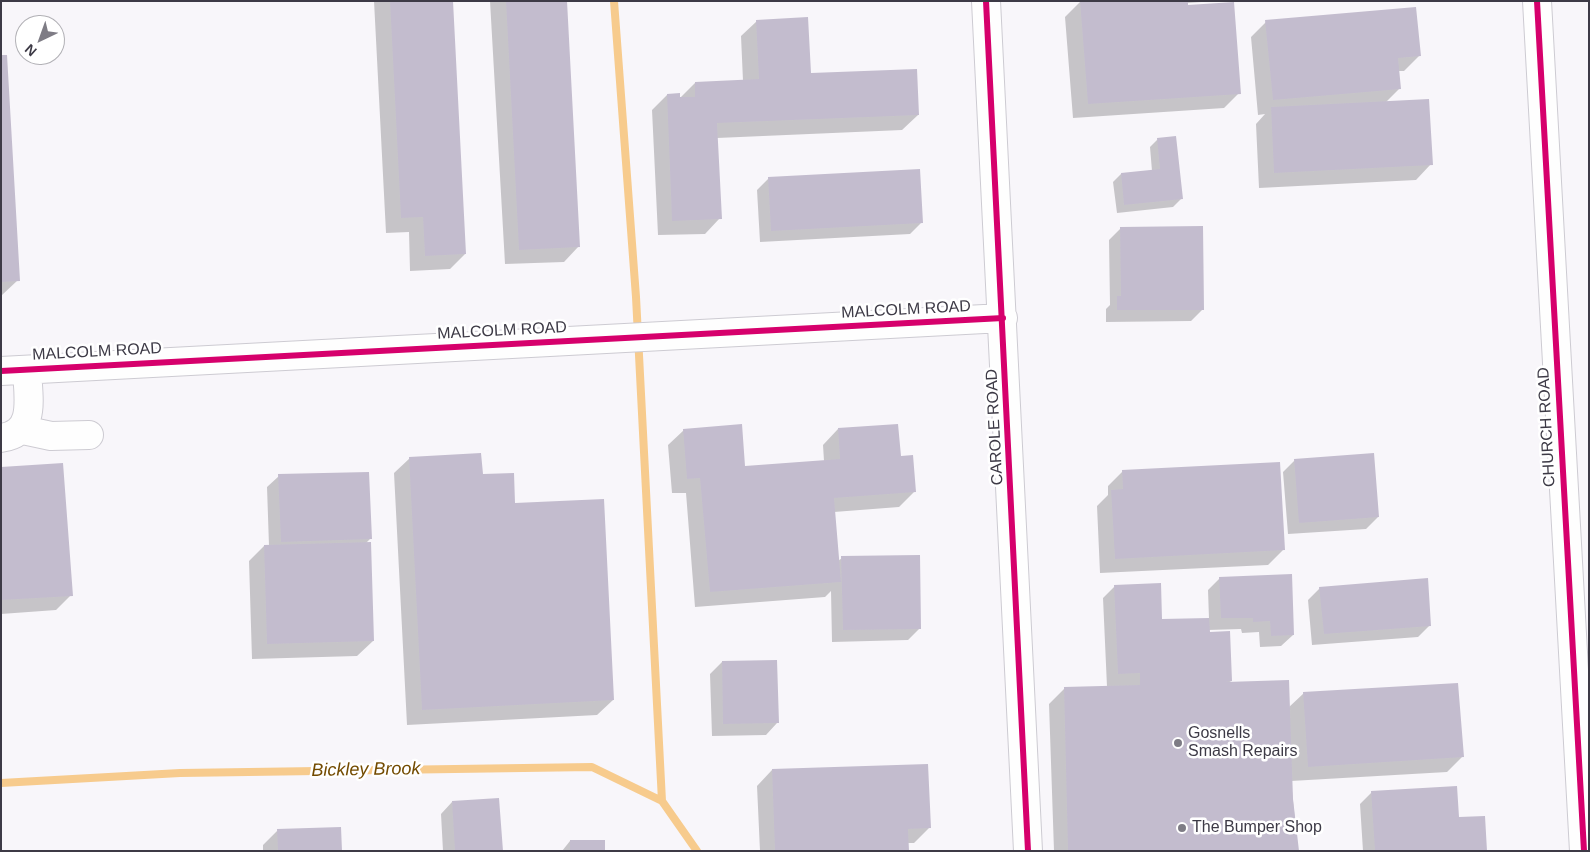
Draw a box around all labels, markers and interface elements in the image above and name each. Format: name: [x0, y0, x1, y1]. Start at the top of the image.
north arrow: [15, 15, 65, 65]
text: N: [22, 41, 40, 60]
street label: MALCOLM ROAD: [841, 297, 971, 323]
street label: MALCOLM ROAD: [437, 318, 567, 344]
street label: MALCOLM ROAD: [32, 339, 162, 365]
street label: CHURCH ROAD: [1534, 367, 1560, 487]
street label: CAROLE ROAD: [982, 368, 1008, 486]
place label: Gosnells Smash Repairs: [1188, 724, 1297, 762]
marker: Gosnells Smash Repairs: [1172, 737, 1184, 749]
water label: Bickley Brook: [311, 758, 421, 782]
place label: The Bumper Shop: [1192, 818, 1322, 838]
marker: The Bumper Shop: [1176, 822, 1188, 834]

